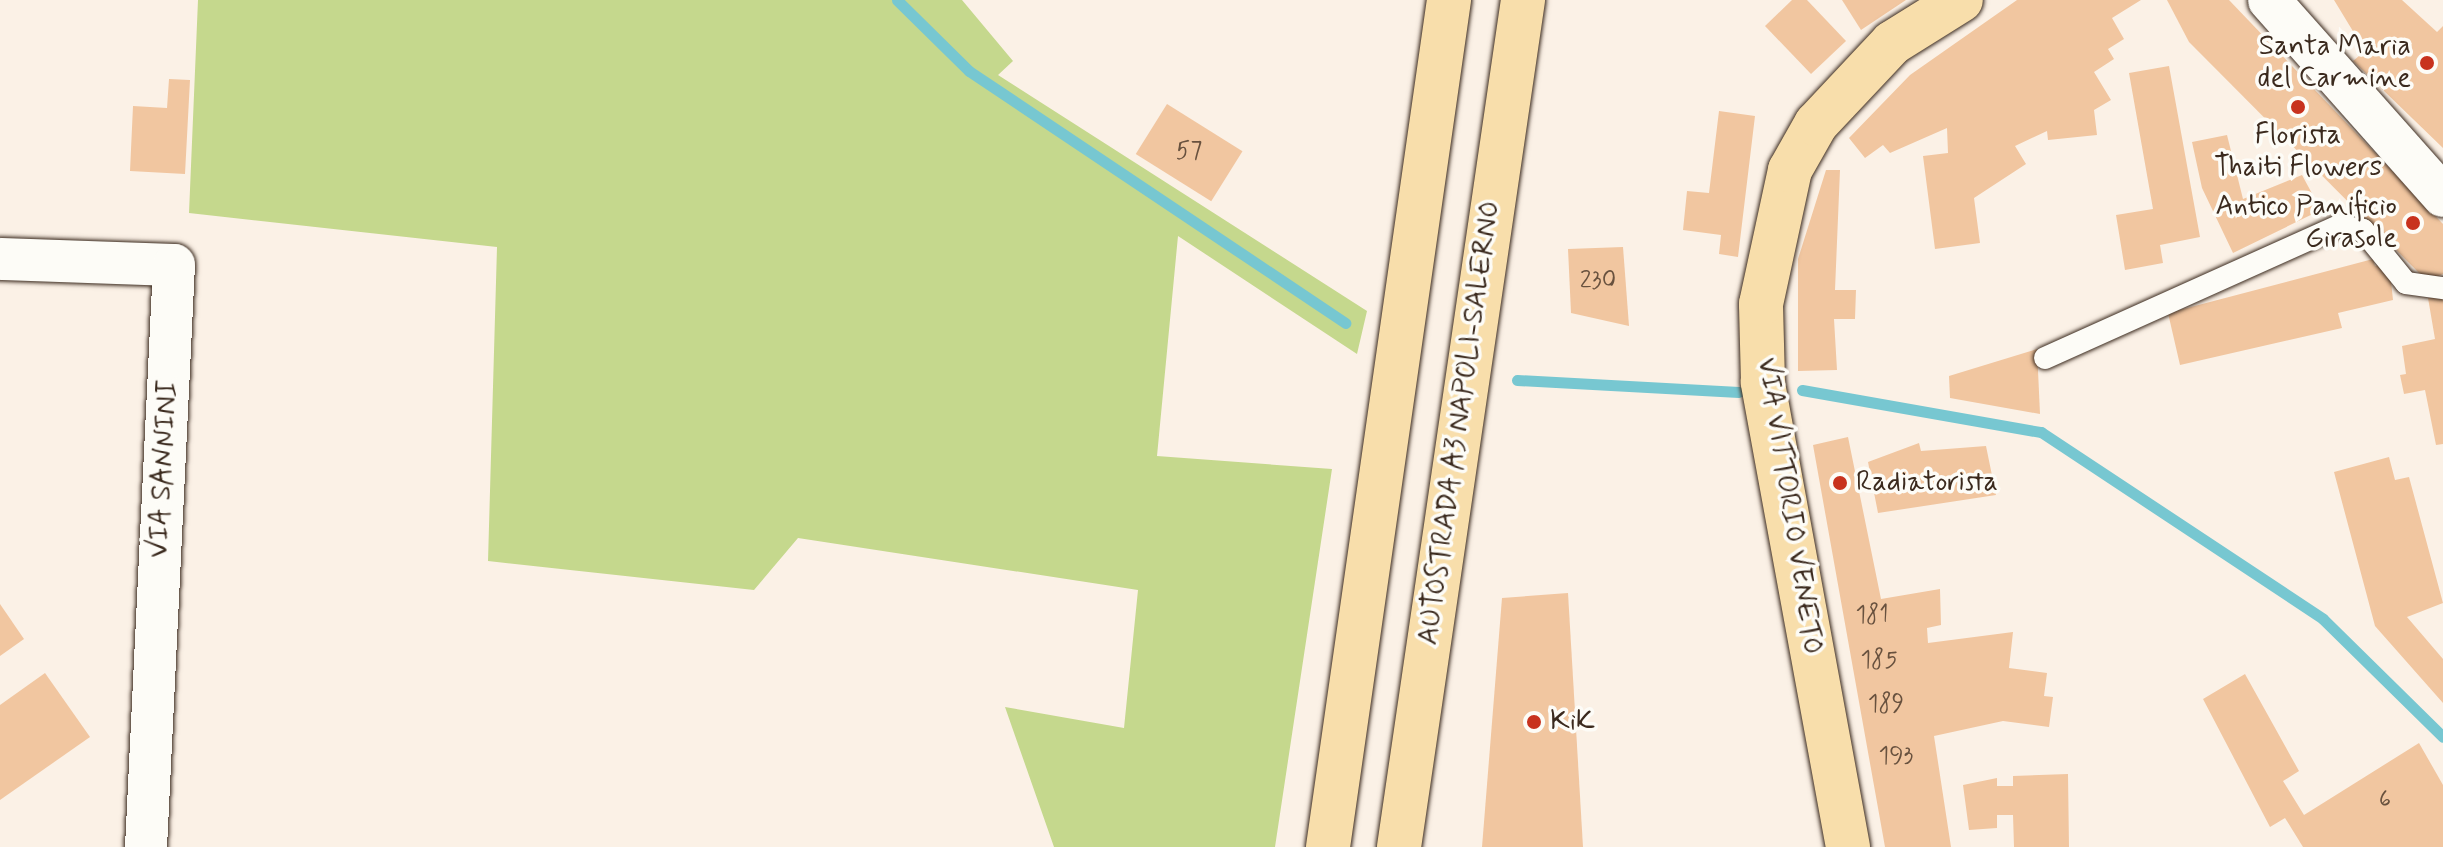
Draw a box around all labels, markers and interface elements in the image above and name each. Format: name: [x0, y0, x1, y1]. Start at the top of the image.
place label: Santa Maria del Carmine: [2258, 30, 2411, 96]
marker: Santa Maria del Carmine: [2418, 54, 2436, 72]
marker: Florista Thaiti Flowers: [2289, 98, 2307, 116]
place label: Florista Thaiti Flowers: [2214, 119, 2382, 185]
house number: 57: [1176, 138, 1202, 166]
place label: Antico Panificio Girasole: [2221, 190, 2397, 256]
street label: AUTOSTRADA A3 NAPOLI-SALERNO: [1412, 199, 1508, 647]
marker: Antico Panificio Girasole: [2404, 214, 2422, 232]
house number: 230: [1580, 267, 1616, 295]
street label: VIA VITTORIO VENETO: [1749, 355, 1829, 657]
street label: VIA SANNINI: [143, 382, 185, 556]
place label: Radiatorista: [1856, 466, 1998, 500]
marker: Radiatorista: [1831, 474, 1849, 492]
house number: 181: [1855, 602, 1889, 630]
house number: 185: [1860, 647, 1898, 675]
house number: 189: [1868, 691, 1904, 719]
place label: KiK: [1550, 705, 1595, 739]
marker: KiK: [1525, 713, 1543, 731]
house number: 193: [1879, 743, 1913, 771]
house number: 6: [2379, 786, 2391, 814]

